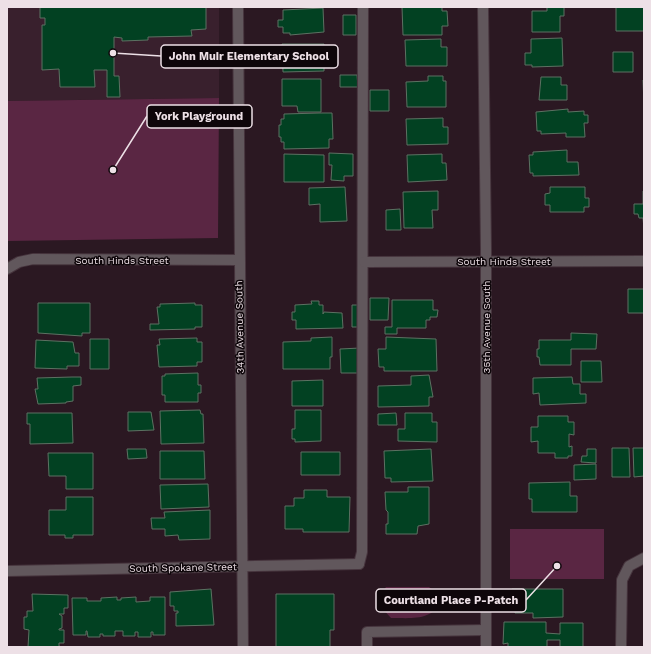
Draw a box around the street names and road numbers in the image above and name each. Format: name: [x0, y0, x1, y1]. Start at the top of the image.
street label: South Hinds Street: [75, 255, 170, 266]
street label: South Hinds Street: [457, 256, 552, 267]
street label: 34th Avenue South: [233, 280, 246, 374]
street label: 35th Avenue South: [481, 281, 492, 373]
street label: South Spokane Street: [129, 561, 238, 574]

